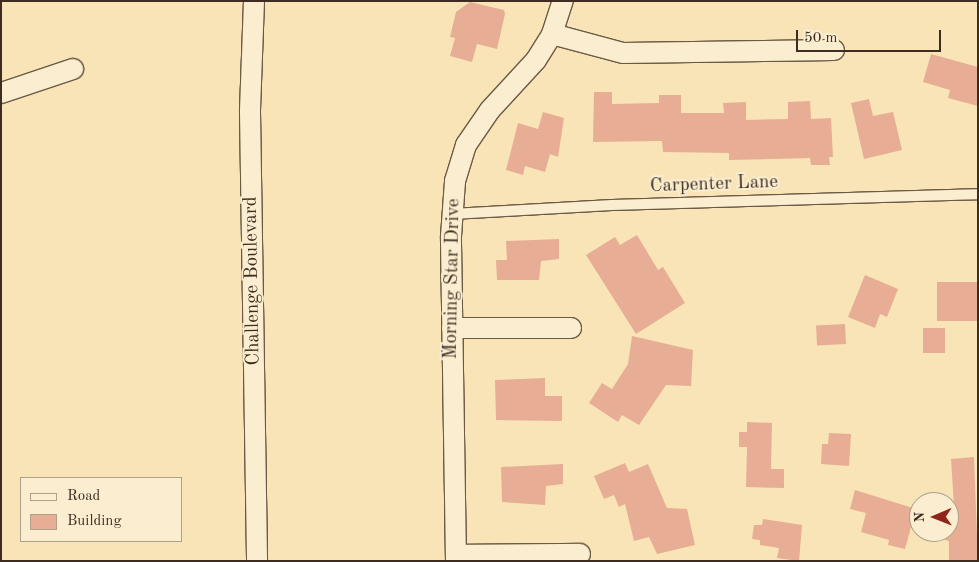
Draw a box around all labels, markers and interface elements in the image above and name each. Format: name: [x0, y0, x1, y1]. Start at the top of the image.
scale bar: [799, 20, 944, 52]
text: 50 m: [804, 31, 838, 46]
street label: Carpenter Lane: [649, 171, 779, 199]
street label: Challenge Boulevard: [240, 196, 266, 366]
street label: Morning Star Drive: [440, 198, 466, 360]
legend: [20, 477, 182, 542]
text: Road: [67, 489, 100, 504]
north arrow: [909, 492, 959, 542]
text: N: [913, 512, 927, 523]
text: Building: [67, 514, 122, 529]

